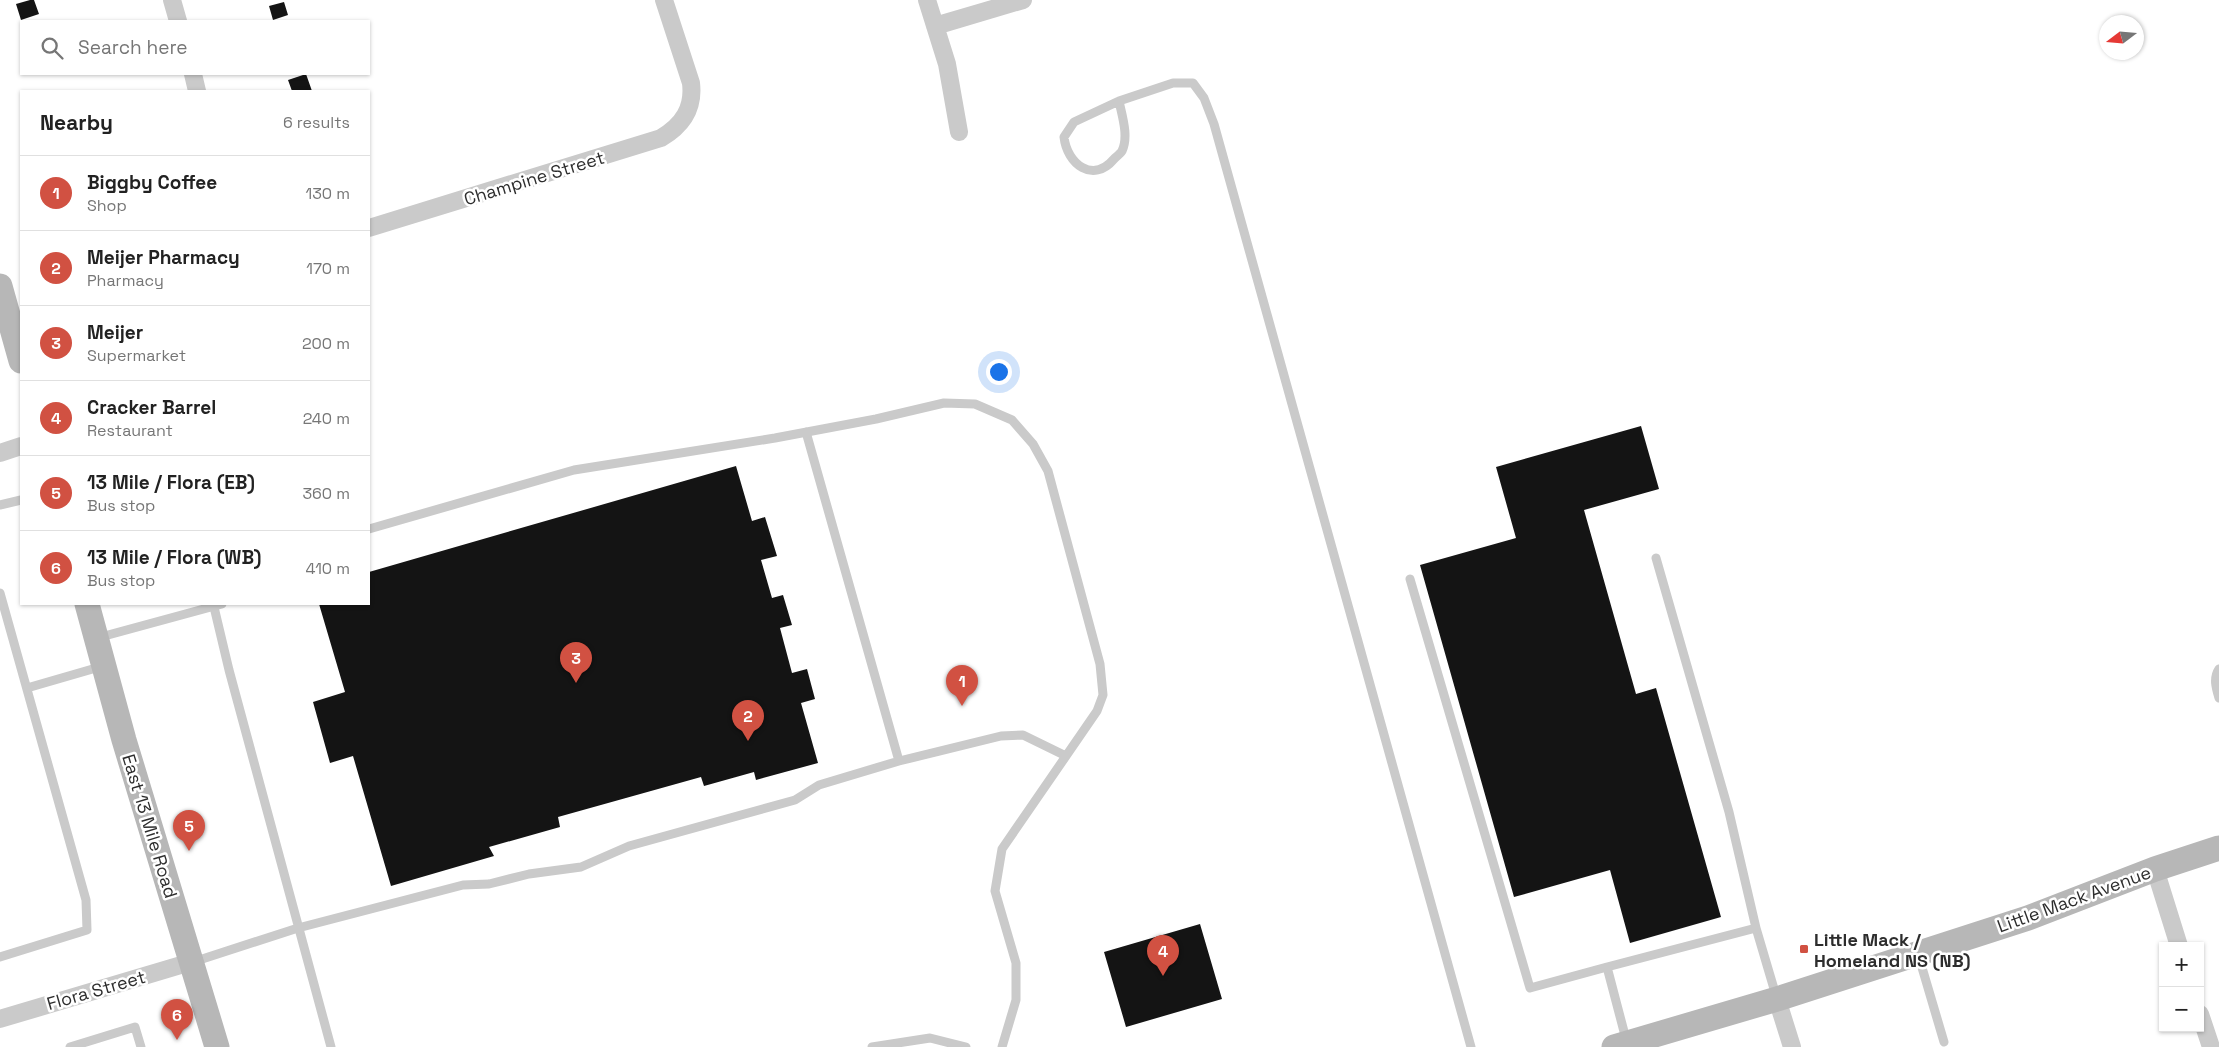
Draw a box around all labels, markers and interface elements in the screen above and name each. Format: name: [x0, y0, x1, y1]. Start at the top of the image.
north arrow: [2099, 15, 2144, 60]
search box: [20, 20, 370, 75]
icon: search: [38, 34, 66, 62]
text: Search here: [78, 35, 188, 60]
text: Nearby: [40, 109, 113, 136]
text: 6 results: [283, 112, 350, 133]
street label: Champine Street: [461, 146, 607, 210]
text: Biggby Coffee: [87, 170, 217, 195]
text: 1: [52, 183, 60, 204]
text: 130 m: [306, 183, 350, 204]
text: Shop: [87, 195, 127, 216]
text: Meijer Pharmacy: [87, 245, 240, 270]
text: 2: [51, 258, 61, 279]
text: 170 m: [306, 258, 350, 279]
text: Pharmacy: [87, 270, 164, 291]
text: Meijer: [87, 320, 143, 345]
text: 3: [51, 333, 61, 354]
text: 200 m: [302, 333, 350, 354]
text: Supermarket: [87, 345, 186, 366]
your location: [986, 359, 1012, 385]
text: Cracker Barrel: [87, 395, 216, 420]
text: 4: [51, 408, 61, 429]
text: 240 m: [303, 408, 350, 429]
text: Restaurant: [87, 420, 173, 441]
text: 13 Mile / Flora (EB): [87, 470, 255, 495]
text: 5: [51, 483, 61, 504]
text: 360 m: [302, 483, 350, 504]
text: Bus stop: [87, 495, 155, 516]
text: 13 Mile / Flora (WB): [87, 545, 261, 570]
text: 6: [51, 558, 61, 579]
text: 410 m: [306, 558, 350, 579]
text: Bus stop: [87, 570, 155, 591]
pin: 3: [560, 642, 592, 683]
pin: 1: [946, 665, 978, 706]
pin: 2: [732, 700, 764, 741]
street label: East 13 Mile Road: [117, 751, 183, 901]
pin: 5: [173, 810, 205, 851]
street label: Little Mack Avenue: [1994, 860, 2154, 938]
place label: Little Mack / Homeland NS (NB): [1814, 928, 1971, 972]
pin: 4: [1147, 935, 1179, 976]
map controls: [2159, 942, 2204, 1032]
button: +: [2159, 942, 2204, 987]
marker: Little Mack / Homeland NS (NB): [1798, 943, 1810, 955]
street label: Flora Street: [44, 965, 148, 1015]
button: −: [2159, 987, 2204, 1032]
pin: 6: [161, 999, 193, 1040]

